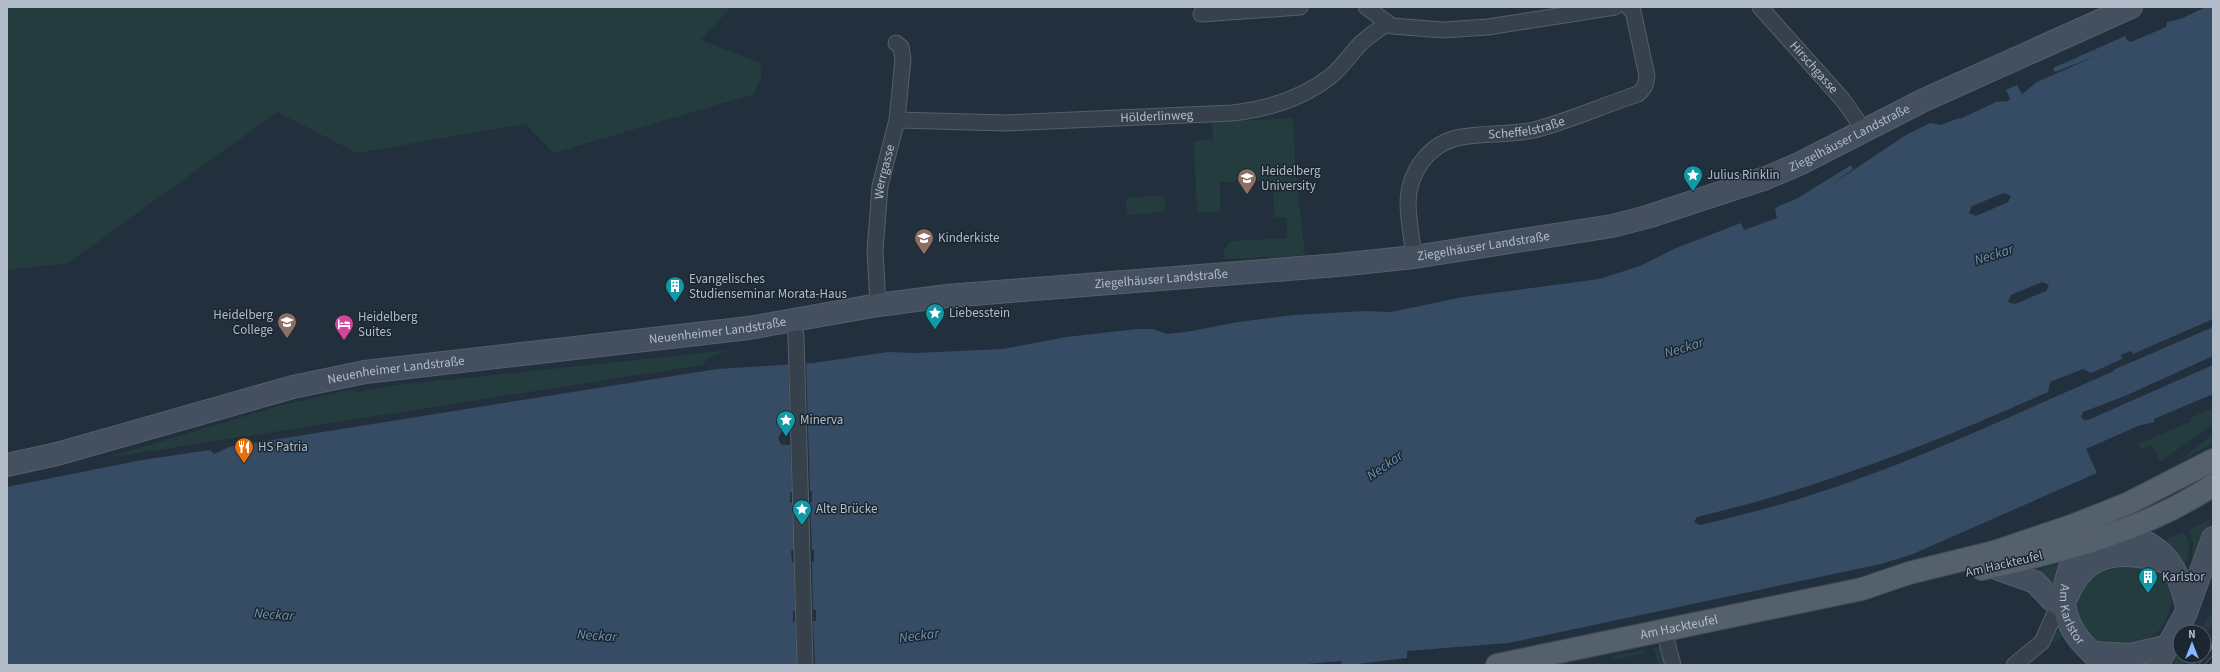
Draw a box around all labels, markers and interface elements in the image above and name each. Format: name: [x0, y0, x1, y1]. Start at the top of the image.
street label: Hirschgasse: [1786, 37, 1842, 98]
street label: Ziegelhäuser Landstraße: [1786, 100, 1913, 176]
street label: Hölderlinweg: [1120, 106, 1194, 127]
street label: Scheffelstraße: [1488, 112, 1567, 143]
street label: Werrgasse: [870, 142, 899, 200]
place label: Heidelberg University: [1261, 162, 1321, 195]
place icon: Julius Rinklin: [1682, 164, 1704, 192]
place label: Julius Rinklin: [1707, 166, 1780, 184]
school or university icon: Heidelberg University: [1236, 167, 1258, 195]
school or university icon: Kinderkiste: [913, 227, 935, 255]
street label: Ziegelhäuser Landstraße: [1416, 227, 1551, 265]
place label: Kinderkiste: [938, 229, 1000, 247]
water label: Neckar: [1972, 239, 2017, 271]
street label: Ziegelhäuser Landstraße: [1094, 265, 1229, 293]
place label: Evangelisches Studienseminar Morata-Haus: [689, 270, 848, 303]
building icon: Evangelisches Studienseminar Morata-Haus: [664, 275, 686, 303]
place icon: Liebesstein: [924, 302, 946, 330]
place label: Liebesstein: [949, 304, 1010, 322]
place label: Heidelberg College: [213, 306, 273, 339]
place label: Heidelberg Suites: [358, 308, 418, 341]
school or university icon: Heidelberg College: [276, 311, 298, 339]
hotel icon: Heidelberg Suites: [333, 313, 355, 341]
street label: Neuenheimer Landstraße: [648, 313, 788, 348]
water label: Neckar: [1662, 332, 1707, 363]
street label: Neuenheimer Landstraße: [326, 352, 465, 389]
place icon: Minerva: [775, 409, 797, 437]
place label: Minerva: [800, 411, 843, 429]
restaurant icon: HS Patria: [233, 436, 255, 464]
place label: HS Patria: [258, 438, 308, 456]
water label: Neckar: [1363, 446, 1408, 486]
place icon: Alte Brücke: [791, 498, 813, 526]
place label: Alte Brücke: [816, 500, 877, 518]
street label: Am Hackteufel: [1964, 546, 2044, 582]
building icon: Karlstor: [2137, 566, 2159, 594]
place label: Karlstor: [2162, 568, 2205, 586]
street label: Am Karlstor: [2055, 583, 2089, 649]
water label: Neckar: [253, 604, 296, 626]
street label: Am Hackteufel: [1639, 610, 1720, 644]
water label: Neckar: [898, 623, 941, 648]
north arrow: [2172, 624, 2212, 664]
water label: Neckar: [576, 625, 619, 647]
text: N: [2188, 627, 2196, 642]

